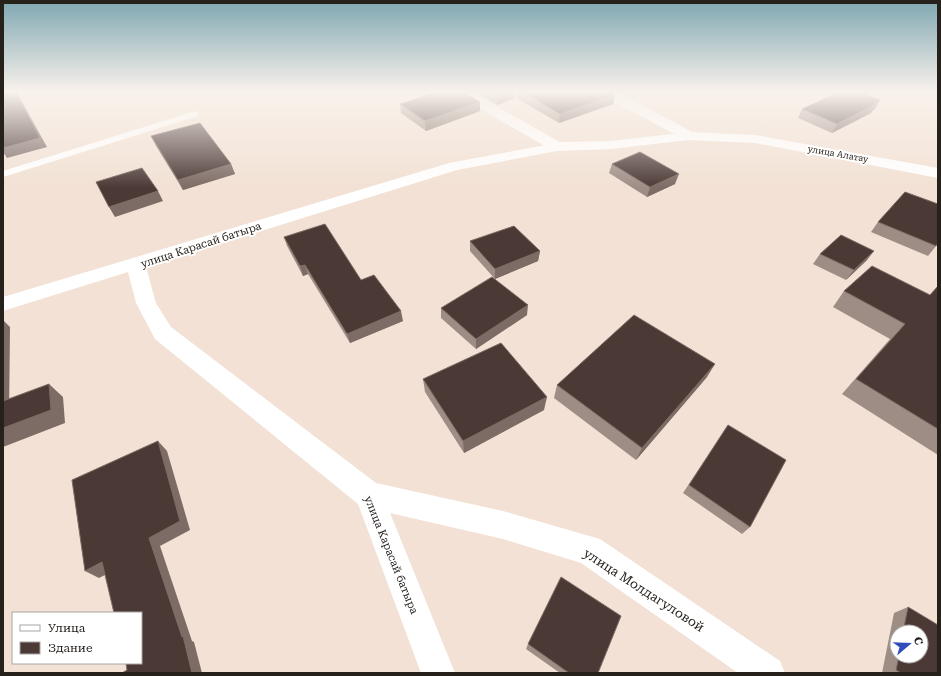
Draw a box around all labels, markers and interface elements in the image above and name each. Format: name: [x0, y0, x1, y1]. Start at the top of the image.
street label: улица Алатау: [807, 144, 870, 164]
street label: улица Карасай батыра: [139, 219, 263, 271]
street label: улица Карасай батыра: [361, 494, 421, 616]
street label: улица Молдагуловой: [581, 545, 707, 635]
legend: [12, 612, 142, 664]
text: Улица: [48, 621, 86, 635]
north arrow: [889, 624, 929, 664]
text: С: [911, 635, 925, 647]
text: Здание: [48, 641, 93, 655]

